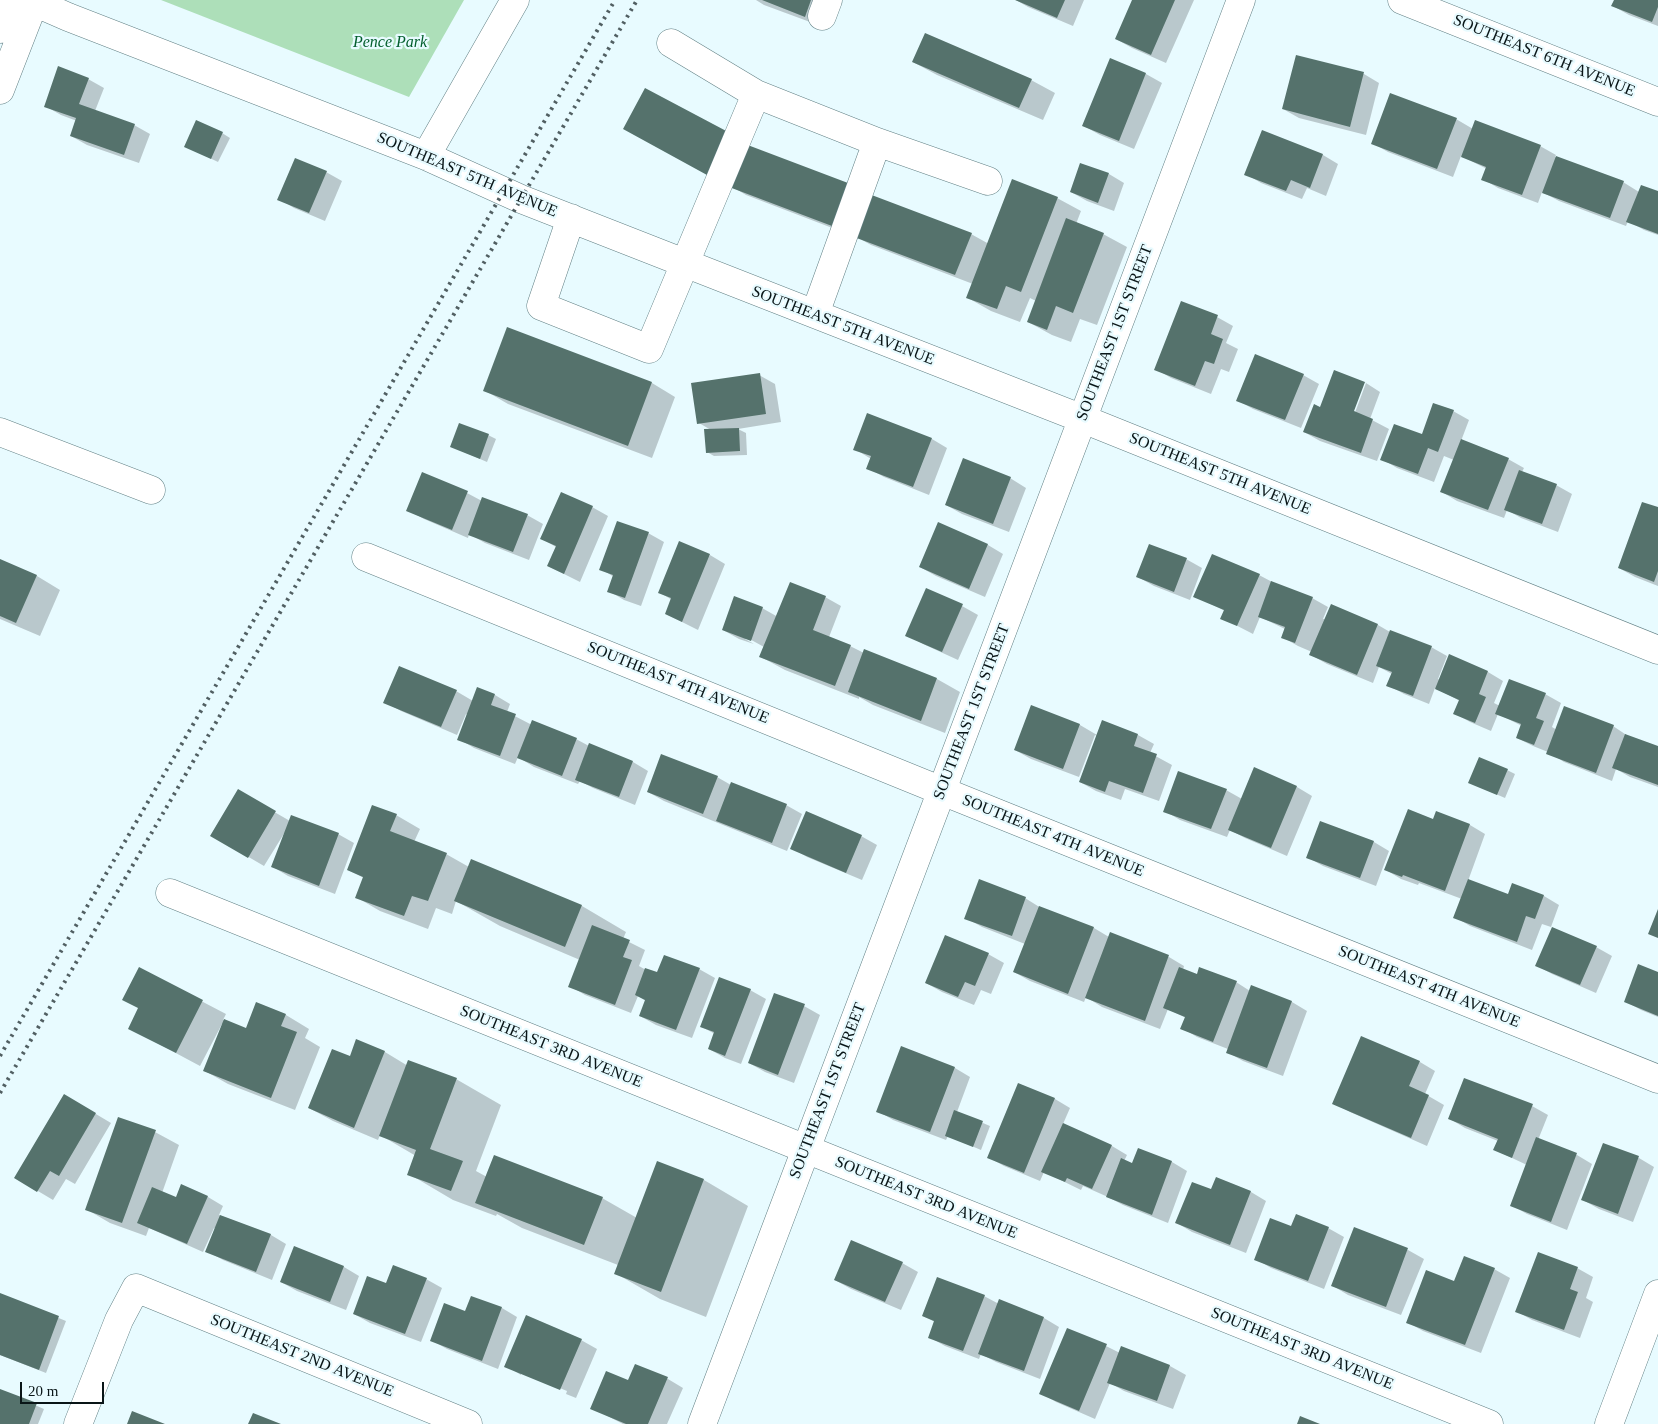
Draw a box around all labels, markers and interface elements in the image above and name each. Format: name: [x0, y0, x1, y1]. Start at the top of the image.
street label: SOUTHEAST 6TH AVENUE: [1450, 11, 1638, 101]
park label: Pence Park: [353, 33, 427, 53]
street label: SOUTHEAST 5TH AVENUE: [374, 128, 560, 222]
street label: SOUTHEAST 1ST STREET: [1073, 242, 1157, 424]
street label: SOUTHEAST 5TH AVENUE: [749, 282, 937, 370]
street label: SOUTHEAST 5TH AVENUE: [1126, 429, 1314, 519]
street label: SOUTHEAST 1ST STREET: [930, 621, 1014, 803]
street label: SOUTHEAST 4TH AVENUE: [584, 638, 772, 728]
street label: SOUTHEAST 4TH AVENUE: [959, 791, 1147, 881]
street label: SOUTHEAST 4TH AVENUE: [1335, 942, 1523, 1032]
street label: SOUTHEAST 1ST STREET: [786, 1000, 870, 1182]
street label: SOUTHEAST 3RD AVENUE: [457, 1002, 645, 1092]
street label: SOUTHEAST 3RD AVENUE: [832, 1153, 1020, 1243]
street label: SOUTHEAST 3RD AVENUE: [1208, 1304, 1396, 1394]
street label: SOUTHEAST 2ND AVENUE: [207, 1310, 397, 1402]
scale bar: [22, 1372, 106, 1404]
text: 20 m: [28, 1383, 58, 1399]

